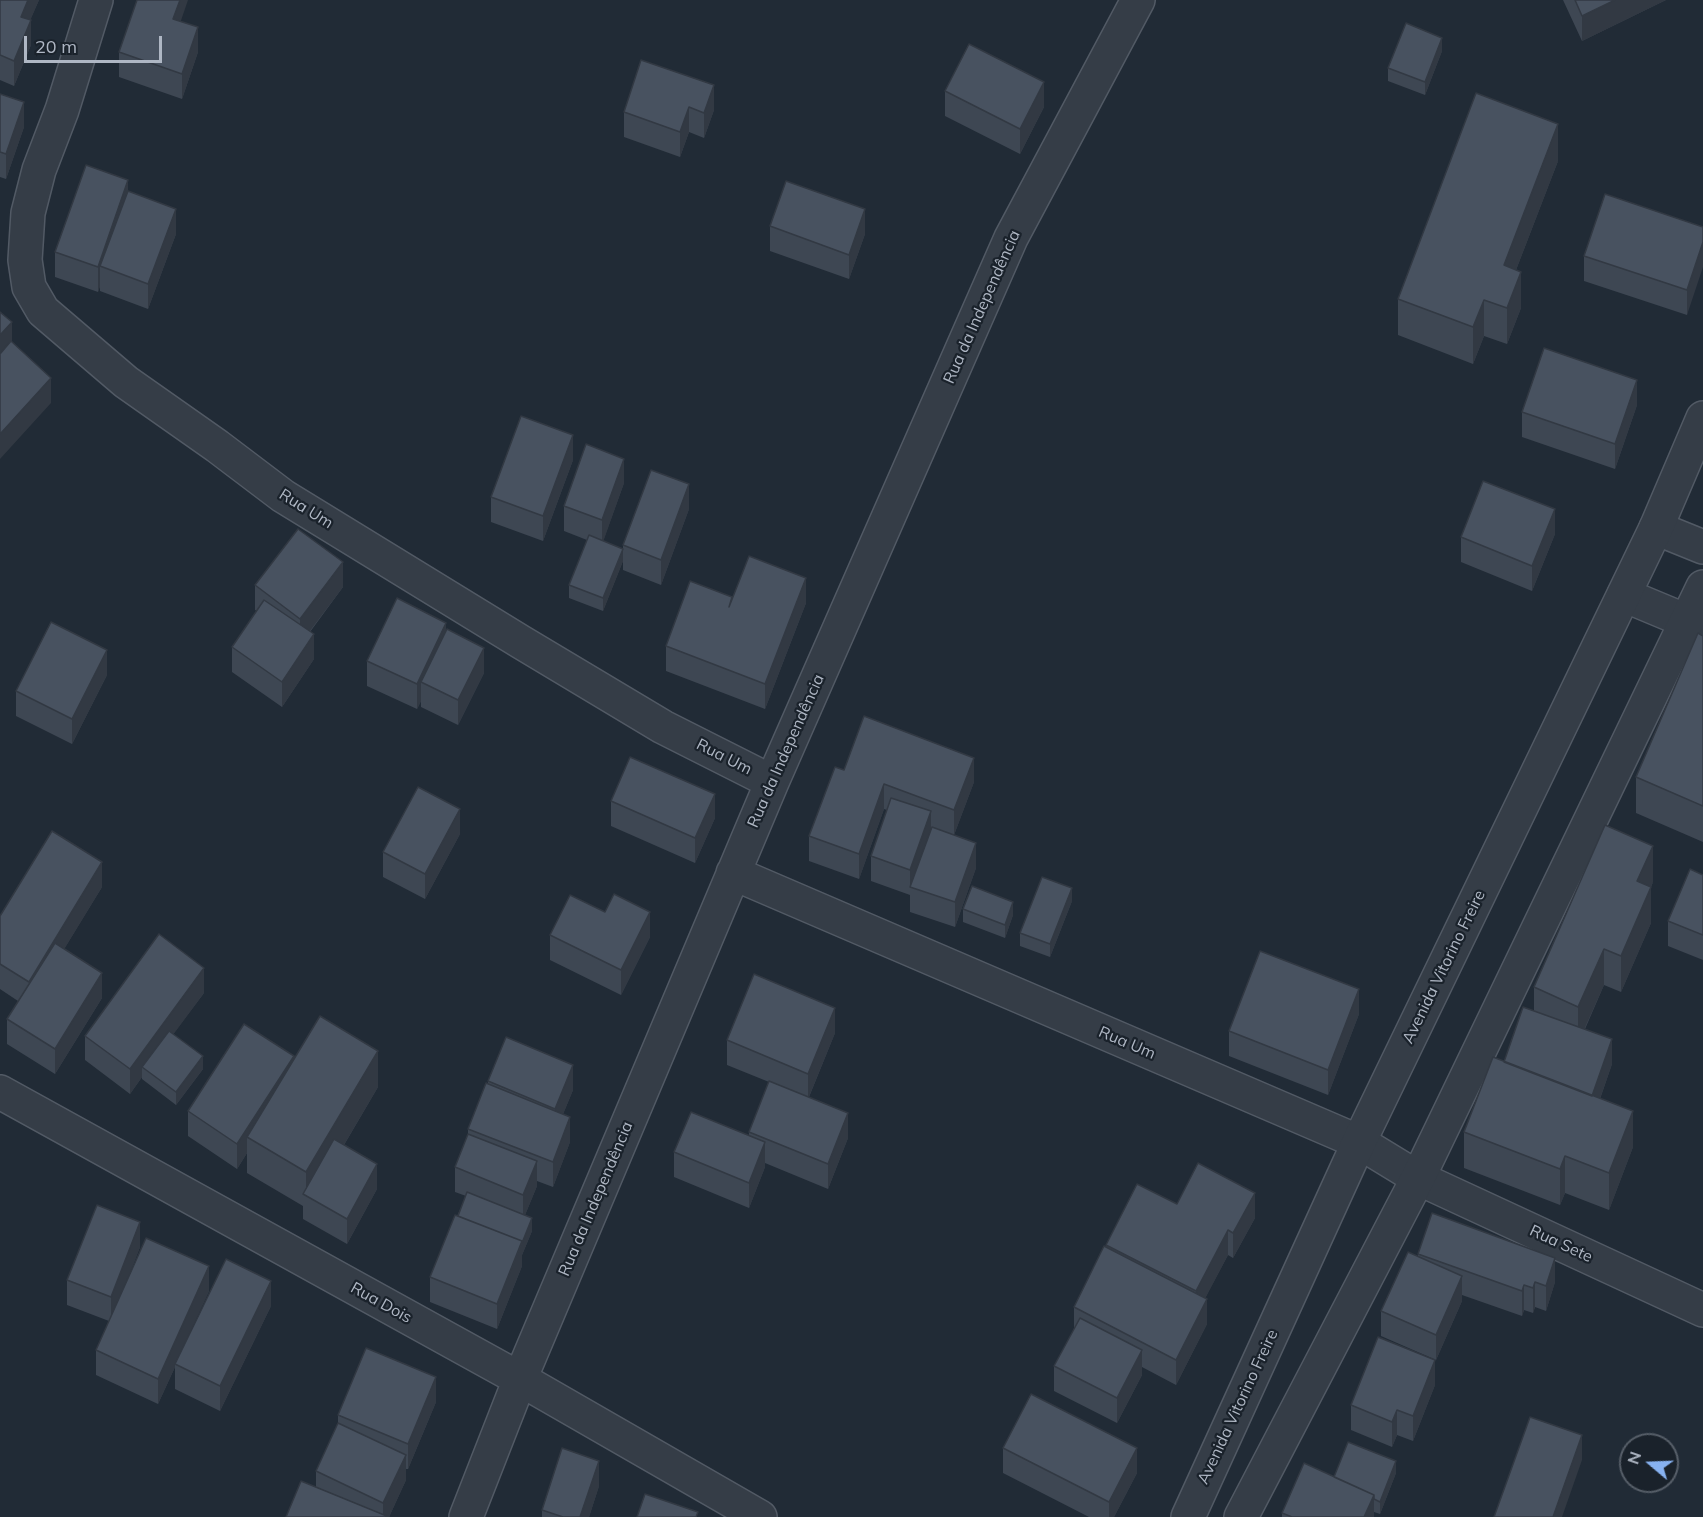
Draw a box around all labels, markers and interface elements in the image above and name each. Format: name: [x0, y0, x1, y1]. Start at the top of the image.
scale bar: [27, 24, 165, 62]
text: 20 m: [35, 35, 77, 58]
street label: Rua da Independência: [939, 227, 1025, 387]
street label: Rua Um: [276, 485, 336, 533]
street label: Rua da Independência: [743, 671, 829, 831]
street label: Rua Um: [693, 735, 755, 779]
street label: Avenida Vitorino Freire: [1398, 887, 1490, 1047]
street label: Rua Um: [1096, 1022, 1158, 1064]
street label: Rua da Independência: [555, 1119, 637, 1279]
street label: Rua Sete: [1527, 1221, 1595, 1267]
street label: Rua Dois: [347, 1278, 415, 1328]
street label: Avenida Vitorino Freire: [1194, 1327, 1282, 1487]
north arrow: [1619, 1433, 1679, 1493]
text: N: [1622, 1449, 1645, 1467]

